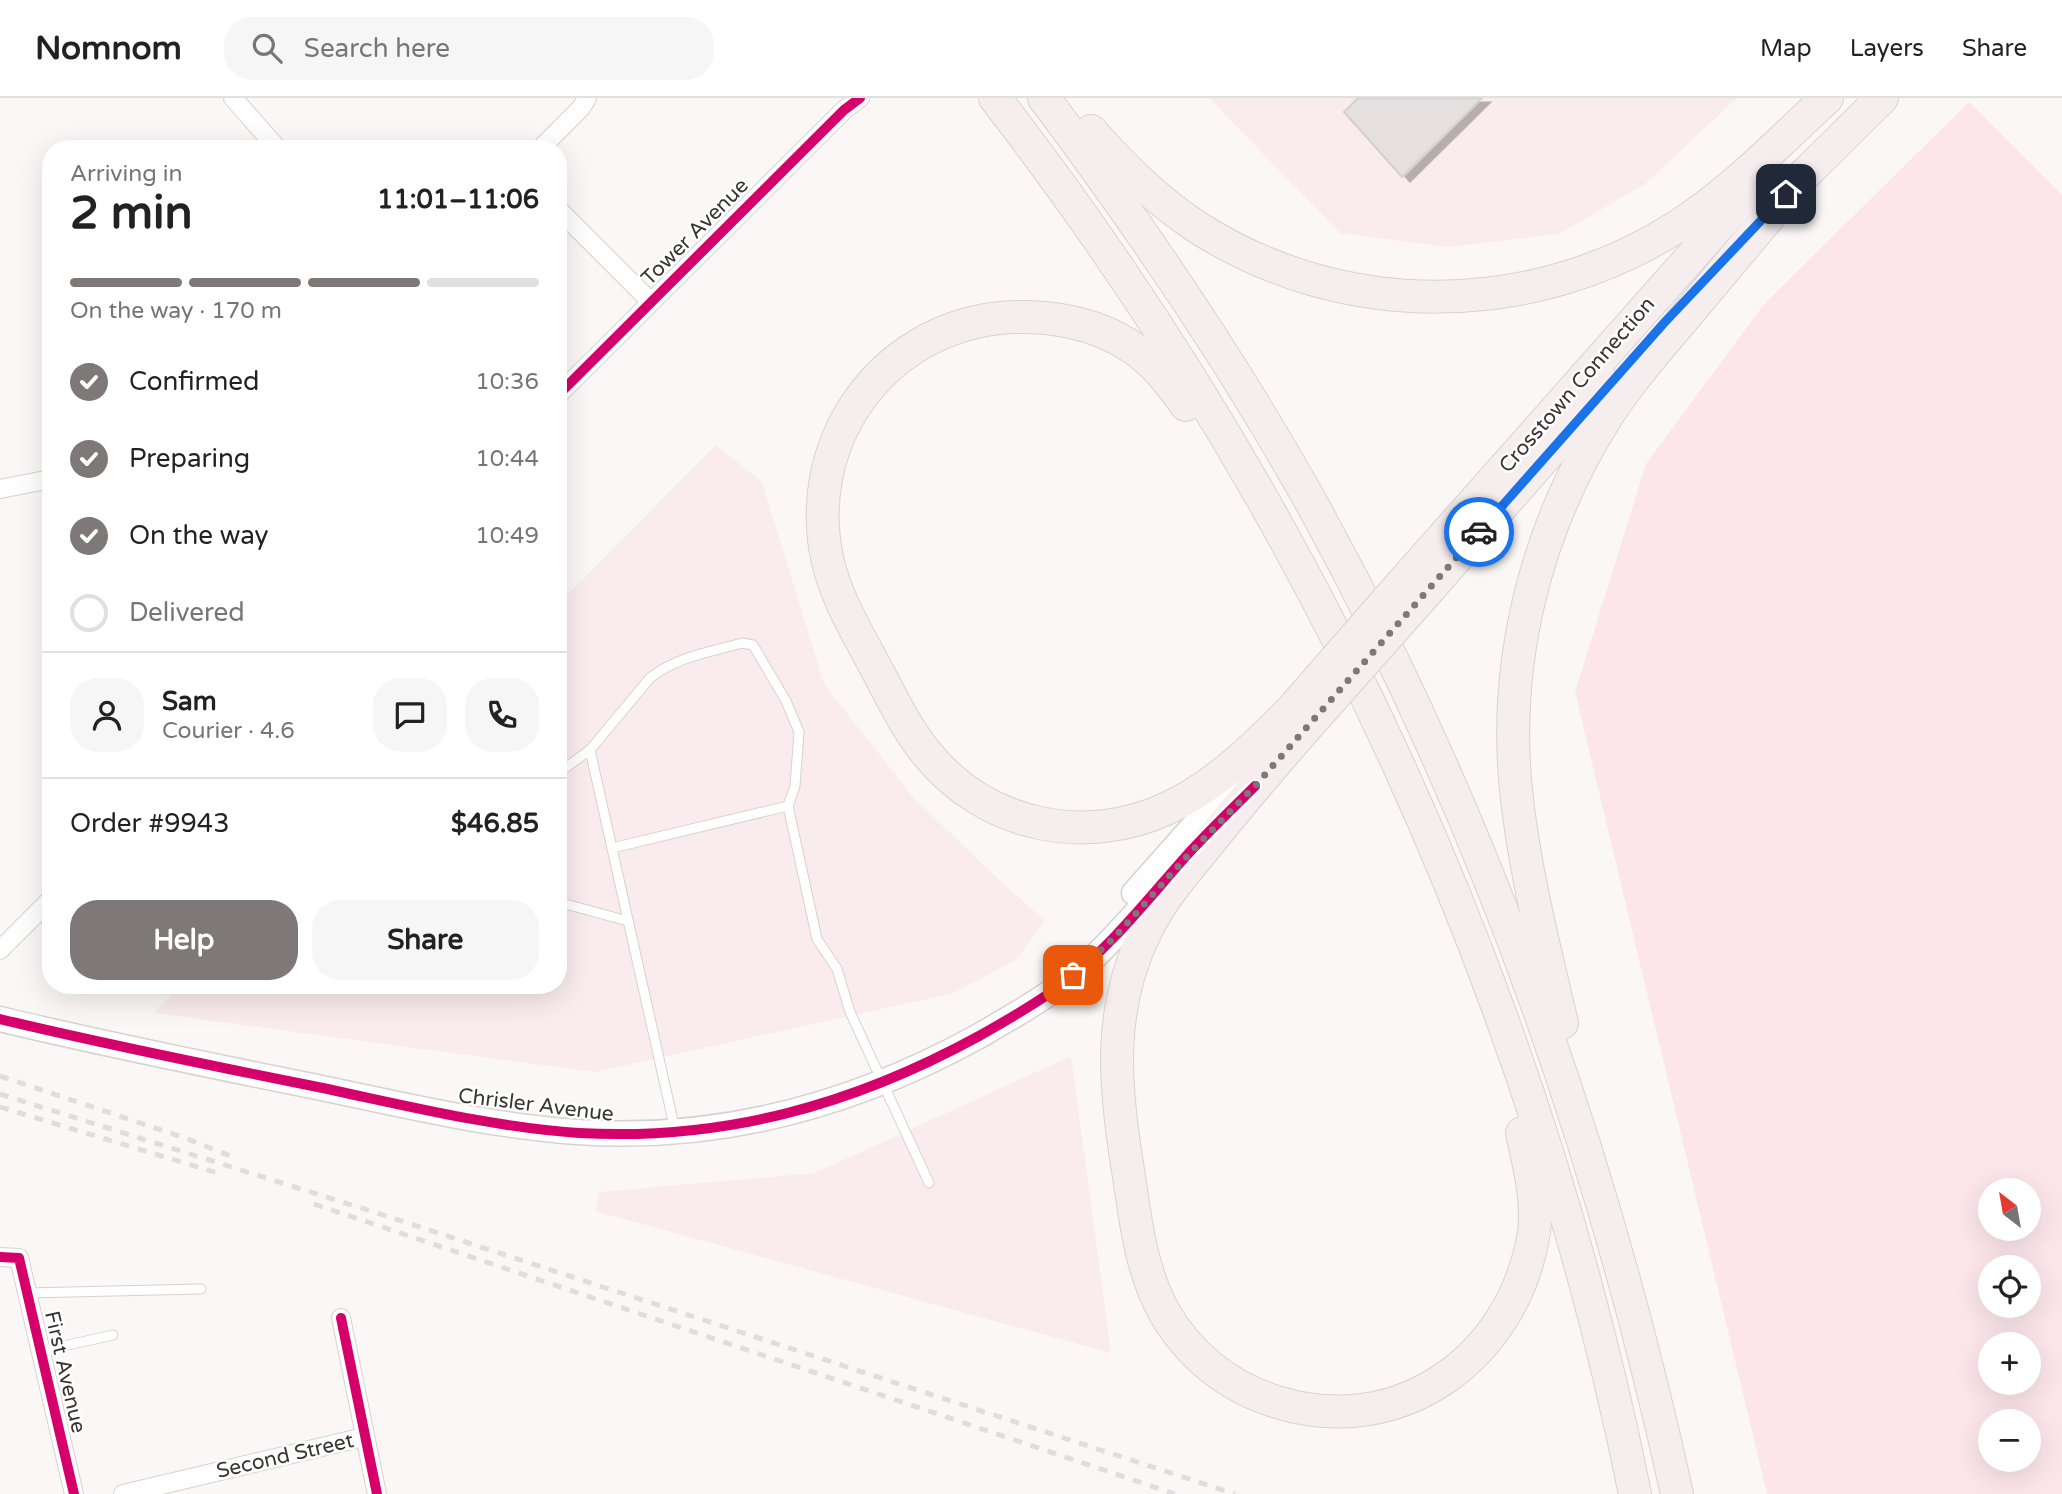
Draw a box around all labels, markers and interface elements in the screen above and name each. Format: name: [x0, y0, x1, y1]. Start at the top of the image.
search box: [224, 17, 714, 80]
text: Nomnom: [35, 29, 182, 68]
icon: search: [248, 29, 286, 67]
text: Search here: [304, 33, 450, 64]
text: Map: [1760, 34, 1812, 63]
text: Layers: [1850, 34, 1924, 63]
text: Share: [1962, 34, 2027, 63]
text: Arriving in: [70, 160, 183, 188]
pin: [1756, 164, 1816, 224]
street label: Tower Avenue: [636, 173, 754, 291]
icon: home: [1767, 175, 1805, 213]
text: 11:01–11:06: [377, 184, 539, 215]
text: 2 min: [70, 186, 193, 241]
street label: Crosstown Connection: [1494, 292, 1660, 478]
text: On the way · 170 m: [70, 297, 282, 325]
icon: check: [70, 363, 108, 401]
text: Confirmed: [129, 366, 259, 397]
text: 10:36: [475, 368, 539, 396]
icon: check: [70, 440, 108, 478]
text: Preparing: [129, 443, 250, 474]
text: 10:44: [475, 445, 539, 473]
courier: [1444, 497, 1514, 567]
icon: car: [1460, 513, 1498, 551]
icon: check: [70, 517, 108, 555]
text: On the way: [129, 520, 269, 551]
text: 10:49: [475, 522, 539, 550]
text: Delivered: [129, 597, 245, 628]
button: person: [70, 678, 144, 752]
button: chat: [373, 678, 447, 752]
button: phone: [465, 678, 539, 752]
text: Sam: [162, 686, 217, 717]
text: Courier · 4.6: [162, 717, 295, 745]
text: Order #9943: [70, 808, 230, 839]
text: $46.85: [451, 808, 539, 839]
button: Help: [70, 900, 298, 980]
button: Share: [312, 900, 539, 980]
pin: [1043, 945, 1103, 1005]
icon: bag: [1054, 956, 1092, 994]
street label: Chrisler Avenue: [457, 1083, 615, 1127]
north arrow: [1978, 1178, 2040, 1241]
map controls: [1978, 1178, 2041, 1472]
button: locate: [1978, 1255, 2041, 1318]
street label: First Avenue: [39, 1309, 91, 1436]
button: +: [1978, 1332, 2041, 1395]
button: −: [1978, 1409, 2041, 1472]
street label: Second Street: [214, 1428, 356, 1484]

